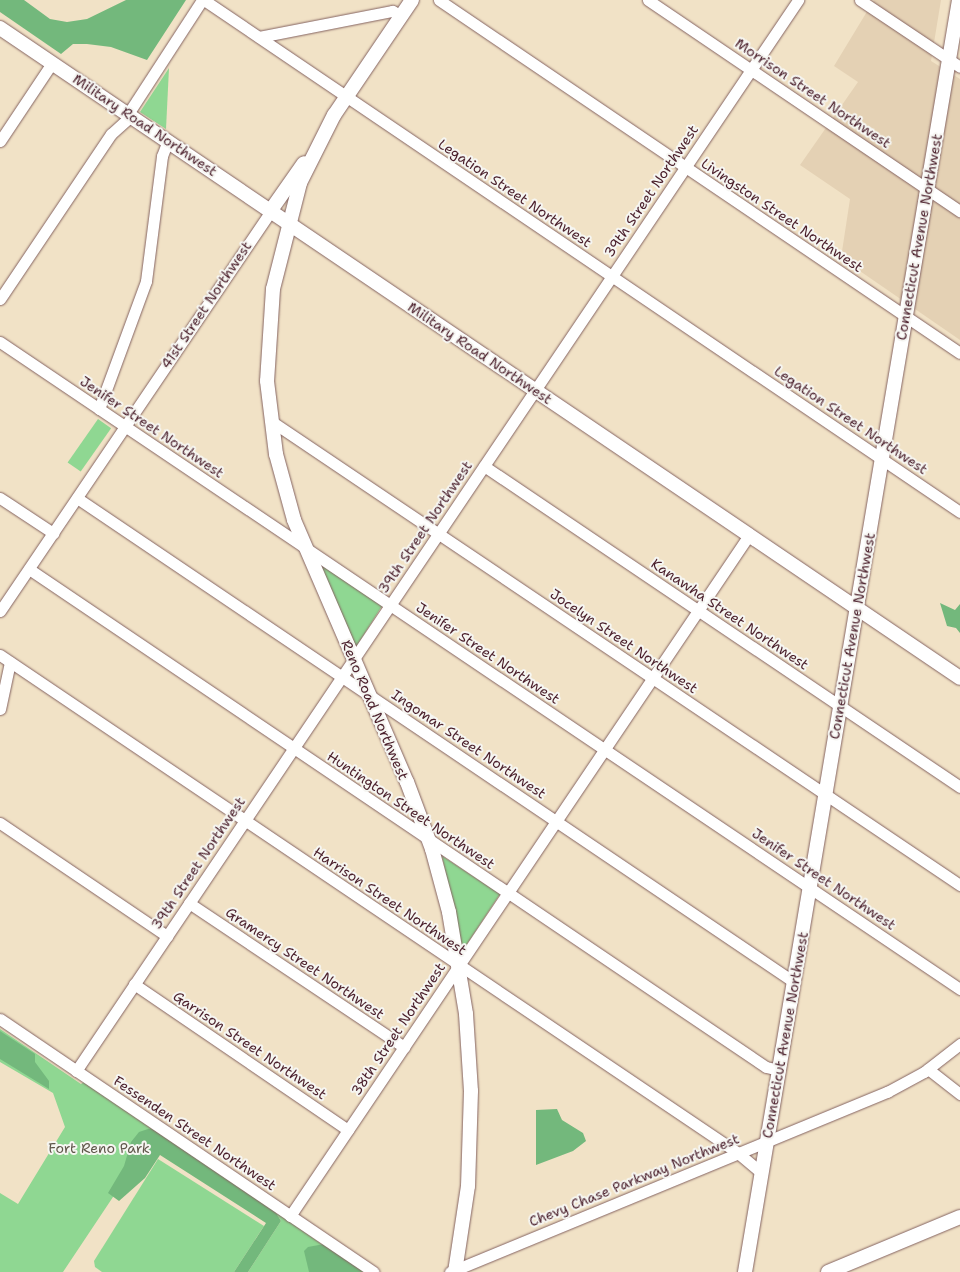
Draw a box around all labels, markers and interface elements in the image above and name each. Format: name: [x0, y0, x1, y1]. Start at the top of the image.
street label: Morrison Street Northwest: [732, 35, 894, 151]
street label: Military Road Northwest: [70, 70, 220, 180]
street label: 39th Street Northwest: [600, 122, 702, 260]
street label: Connecticut Avenue Northwest: [893, 132, 945, 342]
street label: Legation Street Northwest: [435, 135, 595, 251]
street label: Livingston Street Northwest: [698, 155, 866, 275]
street label: 41st Street Northwest: [157, 238, 255, 372]
street label: Military Road Northwest: [405, 298, 555, 408]
street label: Legation Street Northwest: [771, 362, 931, 478]
street label: Jenifer Street Northwest: [77, 373, 227, 481]
street label: 39th Street Northwest: [374, 458, 476, 596]
street label: Connecticut Avenue Northwest: [826, 531, 878, 741]
street label: Kanawha Street Northwest: [648, 555, 812, 673]
street label: Jocelyn Street Northwest: [547, 585, 701, 697]
street label: Jenifer Street Northwest: [413, 599, 563, 707]
street label: Reno Road Northwest: [338, 637, 412, 783]
street label: Ingomar Street Northwest: [389, 686, 549, 802]
street label: Huntington Street Northwest: [324, 748, 498, 872]
street label: 39th Street Northwest: [147, 794, 249, 932]
street label: Jenifer Street Northwest: [749, 825, 899, 933]
street label: Harrison Street Northwest: [310, 843, 470, 959]
street label: Gramercy Street Northwest: [222, 904, 388, 1022]
street label: Connecticut Avenue Northwest: [759, 930, 811, 1140]
street label: 38th Street Northwest: [347, 960, 449, 1098]
street label: Garrison Street Northwest: [170, 987, 330, 1103]
street label: Fessenden Street Northwest: [111, 1072, 279, 1194]
street label: Chevy Chase Parkway Northwest: [527, 1130, 741, 1230]
park label: Fort Reno Park: [48, 1140, 150, 1156]

